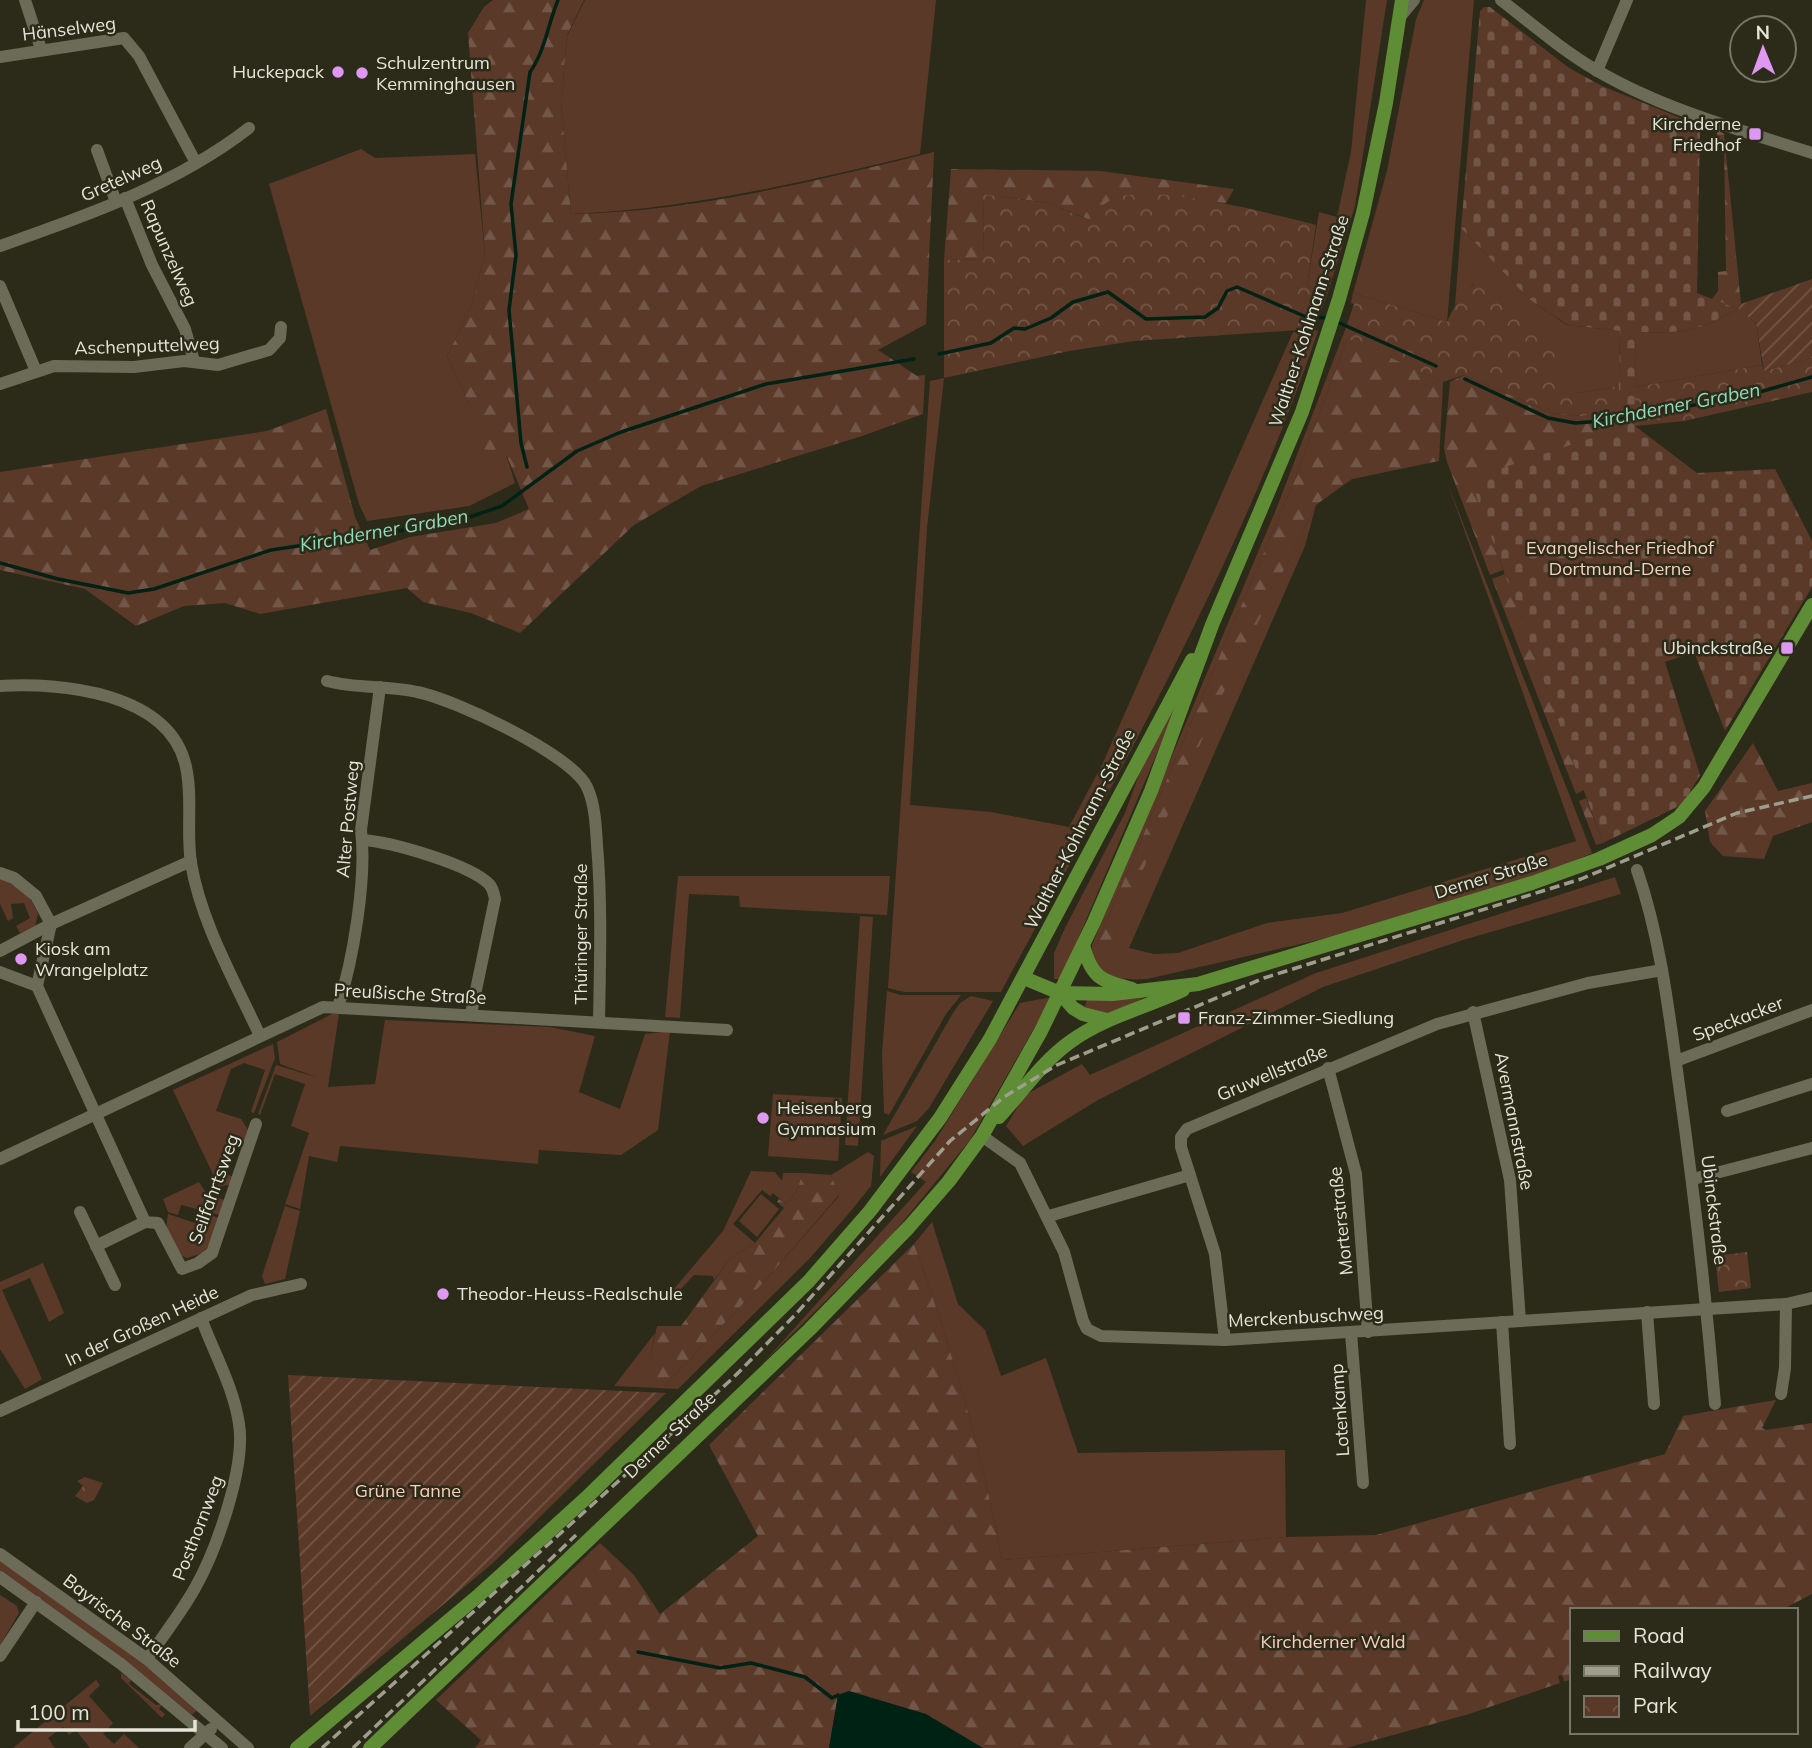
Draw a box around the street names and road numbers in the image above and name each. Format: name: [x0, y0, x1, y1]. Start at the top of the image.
street label: Hänselweg: [21, 11, 117, 46]
street label: Gretelweg: [77, 151, 165, 207]
street label: Rapunzelweg: [136, 196, 203, 310]
street label: Walther-Kohlmann-Straße: [1263, 212, 1354, 430]
street label: Aschenputtelweg: [74, 331, 220, 360]
street label: Walther-Kohlmann-Straße: [1019, 725, 1140, 933]
street label: Alter Postweg: [331, 759, 364, 879]
street label: Derner Straße: [1431, 847, 1550, 904]
street label: Thüringer Straße: [569, 864, 592, 1004]
street label: Preußische Straße: [333, 978, 487, 1009]
street label: Speckacker: [1689, 991, 1787, 1046]
street label: Gruwellstraße: [1213, 1039, 1330, 1106]
street label: Avermannstraße: [1490, 1050, 1539, 1192]
street label: Seilfahrtsweg: [183, 1131, 244, 1247]
street label: Ubinckstraße: [1696, 1154, 1733, 1266]
street label: Morterstraße: [1323, 1166, 1358, 1276]
street label: In der Großen Heide: [61, 1280, 222, 1371]
street label: Merckenbuschweg: [1228, 1301, 1384, 1332]
street label: Lotenkamp: [1325, 1363, 1354, 1457]
street label: Derner Straße: [619, 1386, 720, 1483]
street label: Posthornweg: [167, 1472, 228, 1584]
street label: Bayrische Straße: [59, 1569, 186, 1673]

